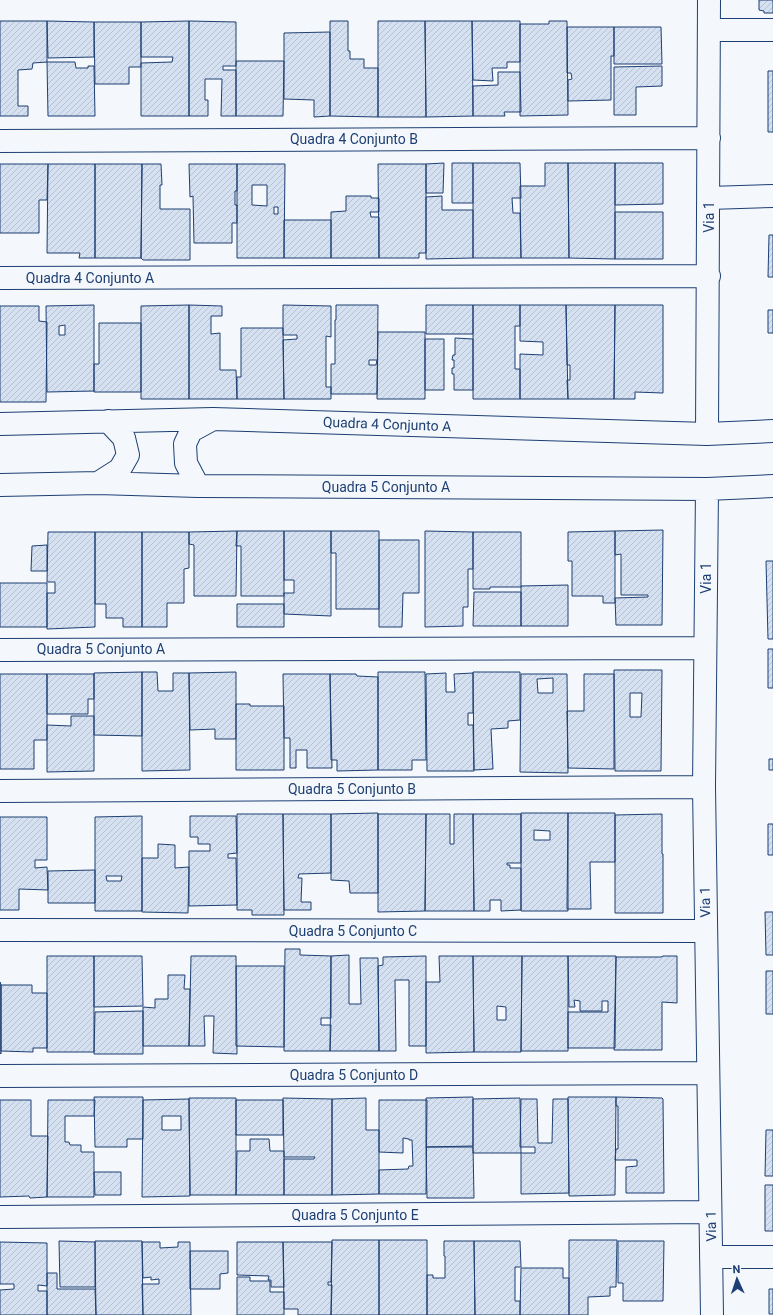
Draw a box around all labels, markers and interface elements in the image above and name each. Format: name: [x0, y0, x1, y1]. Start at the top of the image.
street label: Quadra 4 Conjunto B: [290, 131, 418, 147]
street label: Via 1: [701, 201, 717, 233]
street label: Quadra 4 Conjunto A: [26, 270, 154, 286]
street label: Quadra 4 Conjunto A: [323, 414, 451, 434]
street label: Quadra 5 Conjunto A: [322, 479, 450, 495]
street label: Via 1: [698, 562, 714, 594]
street label: Quadra 5 Conjunto A: [37, 641, 165, 657]
street label: Quadra 5 Conjunto B: [288, 781, 416, 797]
street label: Via 1: [697, 886, 713, 918]
street label: Quadra 5 Conjunto C: [289, 923, 417, 939]
street label: Quadra 5 Conjunto D: [290, 1067, 418, 1083]
street label: Quadra 5 Conjunto E: [291, 1207, 419, 1223]
street label: Via 1: [703, 1210, 719, 1242]
north arrow: [717, 1259, 757, 1299]
text: N: [732, 1263, 741, 1276]

